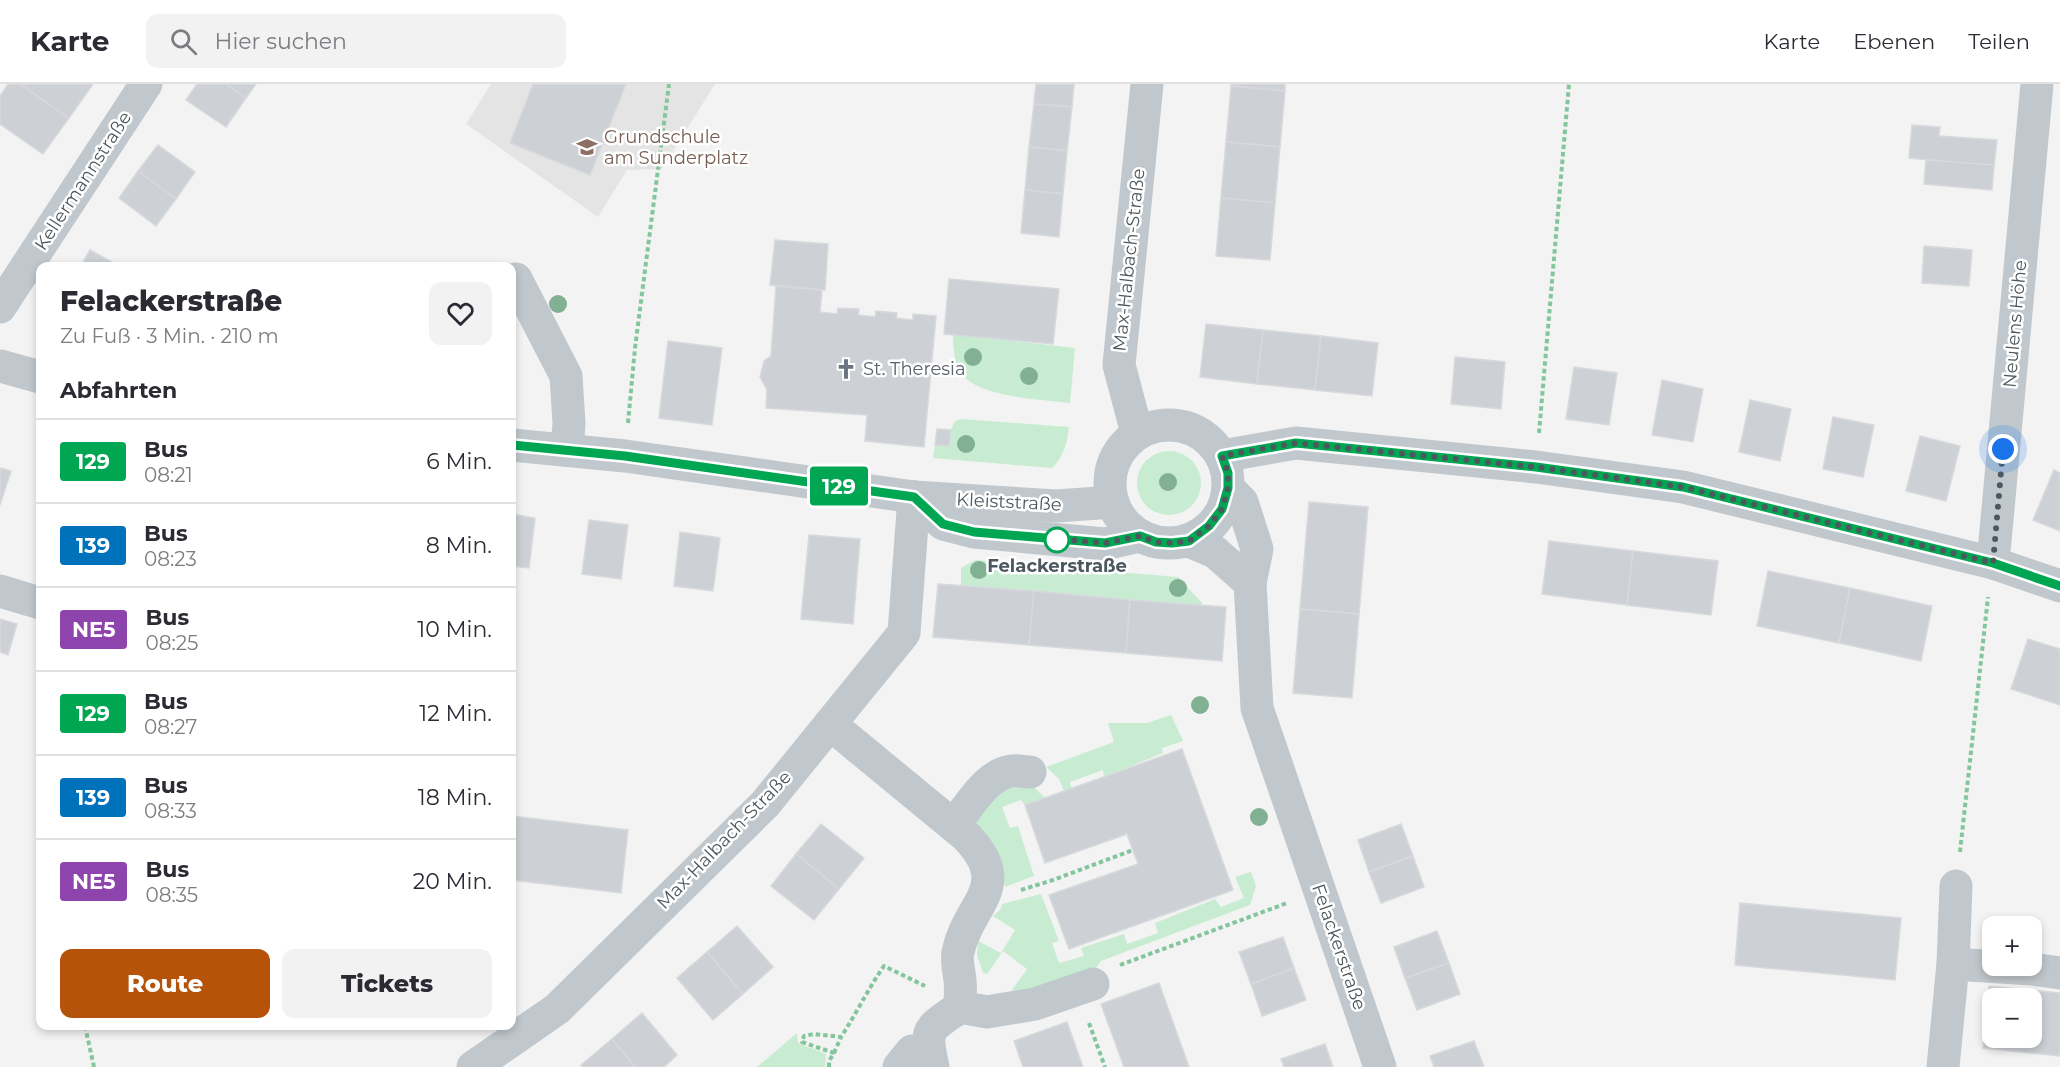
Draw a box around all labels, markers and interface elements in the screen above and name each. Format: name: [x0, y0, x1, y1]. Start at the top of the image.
search box: [146, 14, 566, 68]
text: Karte: [30, 24, 110, 58]
icon: search: [167, 25, 200, 58]
text: Hier suchen: [215, 28, 347, 55]
text: Karte: [1764, 29, 1820, 54]
text: Ebenen: [1853, 29, 1935, 54]
text: Teilen: [1968, 29, 2030, 54]
street label: Kellermannstraße: [30, 107, 136, 255]
place label: Grundschule am Sunderplatz: [604, 126, 748, 169]
school or university icon: Grundschule am Sunderplatz: [575, 135, 599, 159]
street label: Max-Halbach-Straße: [1108, 167, 1150, 353]
street label: Neulens Höhe: [1998, 259, 2032, 389]
button: heart: [429, 282, 492, 345]
text: Felackerstraße: [60, 284, 282, 318]
text: Zu Fuß · 3 Min. · 210 m: [60, 324, 279, 348]
church icon: St. Theresia: [834, 357, 858, 381]
place label: St. Theresia: [863, 358, 966, 380]
text: Abfahrten: [60, 377, 177, 404]
your location: [1988, 434, 2018, 464]
text: Bus: [144, 436, 188, 463]
text: 6 Min.: [426, 448, 492, 475]
text: 129: [76, 449, 110, 474]
text: 08:21: [144, 463, 193, 487]
line badge: 129: [804, 466, 874, 506]
text: 129: [822, 474, 856, 499]
street label: Kleiststraße: [956, 488, 1062, 516]
text: Bus: [144, 520, 188, 547]
marker: Felackerstraße: [1044, 527, 1070, 553]
text: 8 Min.: [426, 532, 492, 559]
text: 139: [76, 533, 110, 558]
text: 08:23: [144, 547, 197, 571]
place label: Felackerstraße: [987, 555, 1127, 577]
text: Bus: [145, 604, 189, 631]
text: 10 Min.: [417, 616, 492, 643]
text: NE5: [72, 617, 115, 642]
text: 08:25: [145, 631, 198, 655]
text: Bus: [144, 688, 188, 715]
text: 12 Min.: [419, 700, 492, 727]
text: 129: [76, 701, 110, 726]
text: 08:27: [144, 715, 197, 739]
street label: Max-Halbach-Straße: [652, 766, 796, 914]
text: Bus: [144, 772, 188, 799]
text: 18 Min.: [418, 784, 492, 811]
text: 139: [76, 785, 110, 810]
text: 08:33: [144, 799, 197, 823]
text: Bus: [145, 856, 189, 883]
text: 20 Min.: [413, 868, 492, 895]
text: NE5: [72, 869, 115, 894]
street label: Felackerstraße: [1307, 881, 1371, 1013]
text: 08:35: [145, 883, 198, 907]
map controls: [1982, 916, 2042, 1048]
button: +: [1982, 916, 2042, 976]
button: Route: [60, 949, 270, 1018]
button: Tickets: [282, 949, 492, 1018]
button: −: [1982, 988, 2042, 1048]

